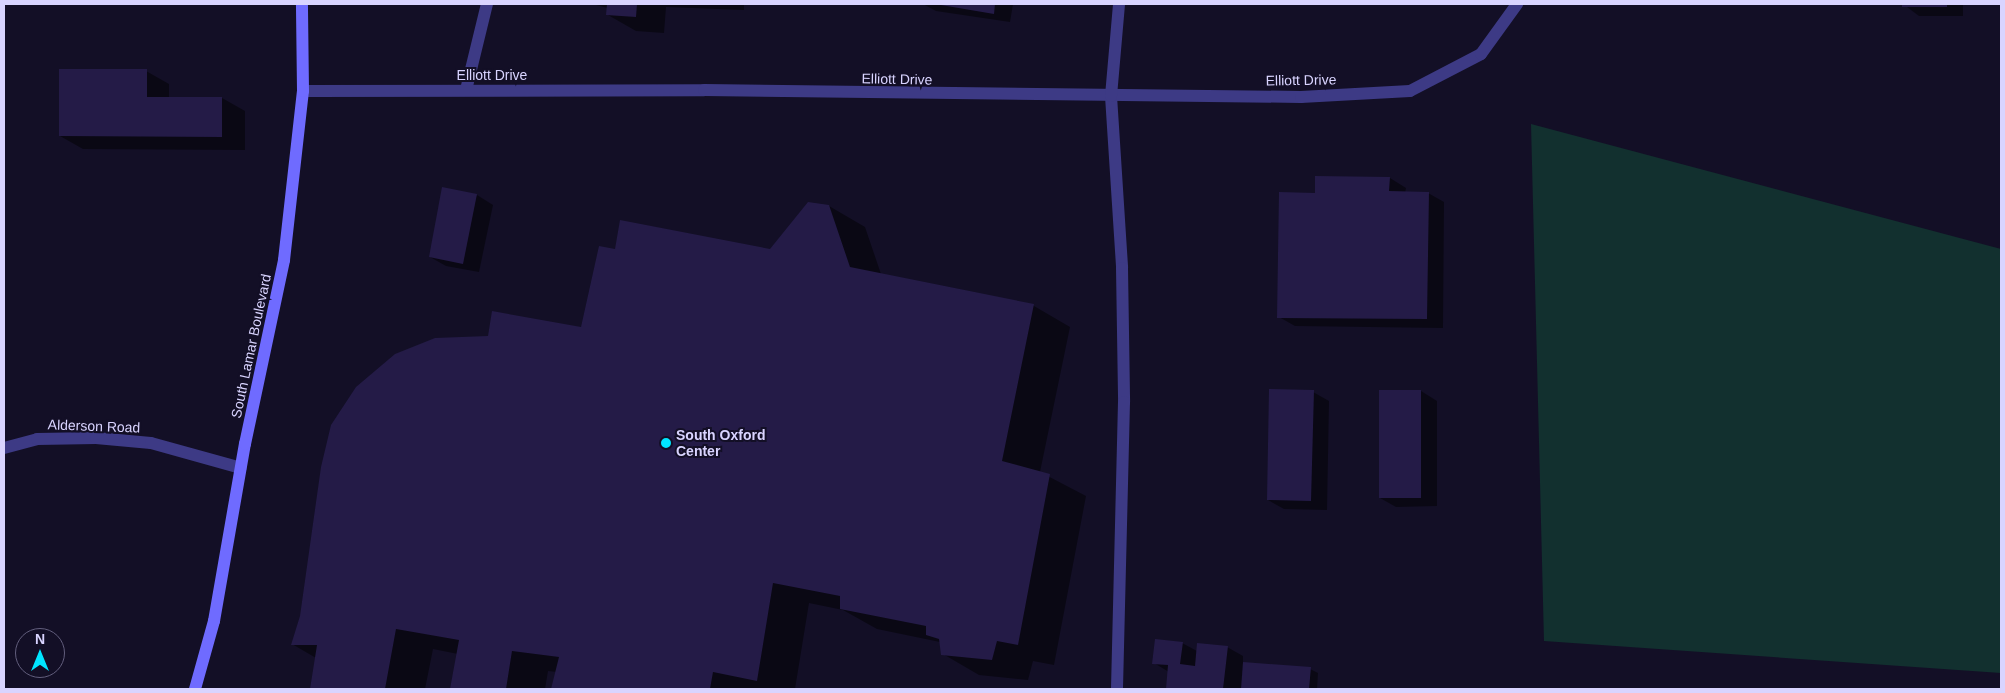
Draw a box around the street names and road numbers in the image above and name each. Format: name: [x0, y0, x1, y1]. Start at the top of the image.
street label: Elliott Drive: [457, 67, 527, 83]
street label: Elliott Drive: [861, 70, 933, 88]
street label: Elliott Drive: [1265, 71, 1337, 89]
street label: South Lamar Boulevard: [227, 272, 275, 420]
street label: Alderson Road: [47, 416, 141, 436]

